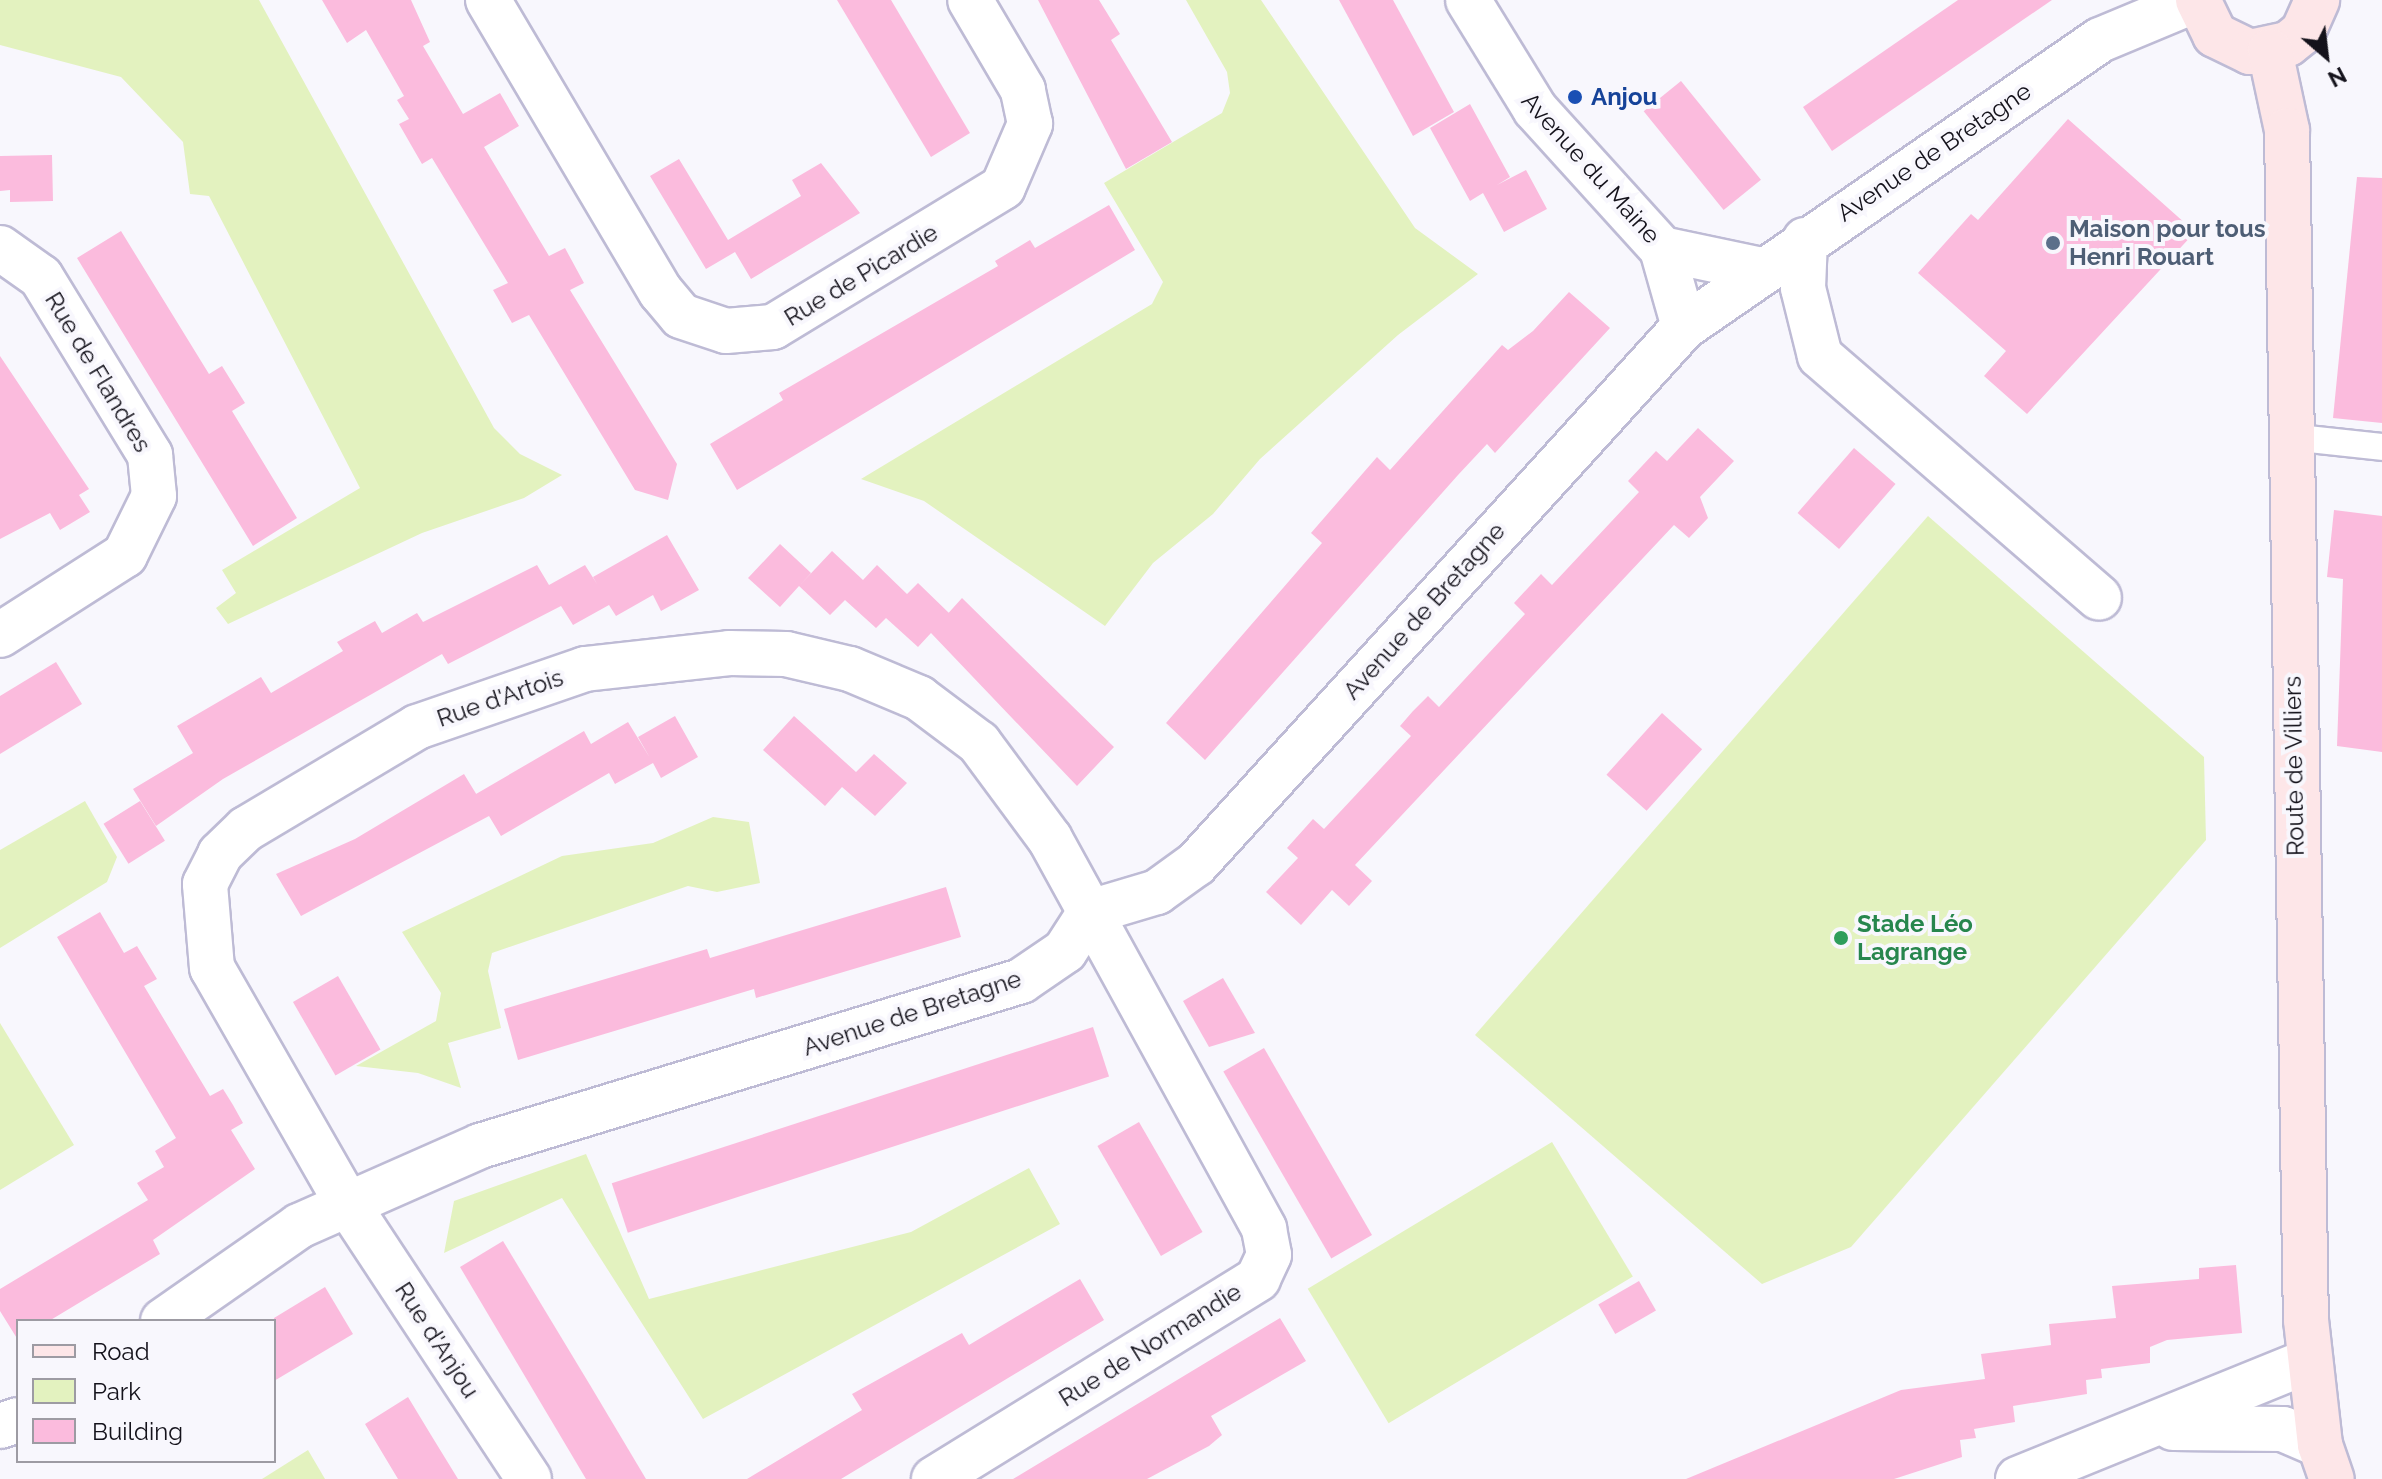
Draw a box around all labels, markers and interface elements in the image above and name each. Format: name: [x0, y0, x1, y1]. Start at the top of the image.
north arrow: [2286, 16, 2366, 96]
text: N: [2324, 62, 2351, 93]
street label: Avenue de Bretagne: [1832, 76, 2036, 228]
place label: Anjou: [1591, 83, 1657, 111]
street label: Avenue du Maine: [1516, 87, 1666, 249]
marker: Anjou: [1566, 88, 1584, 106]
place label: Maison pour tous Henri Rouart: [2069, 215, 2266, 271]
street label: Rue de Picardie: [779, 218, 943, 332]
marker: Maison pour tous Henri Rouart: [2044, 234, 2062, 252]
street label: Rue de Flandres: [39, 287, 157, 457]
street label: Avenue de Bretagne: [1337, 517, 1511, 705]
street label: Rue d'Artois: [433, 663, 567, 733]
street label: Route de Villiers: [2278, 675, 2310, 857]
place label: Stade Léo Lagrange: [1857, 910, 1973, 966]
marker: Stade Léo Lagrange: [1832, 929, 1850, 947]
street label: Avenue de Bretagne: [799, 964, 1025, 1062]
street label: Rue d'Anjou: [389, 1277, 485, 1403]
street label: Rue de Normandie: [1054, 1277, 1246, 1413]
legend: [16, 1319, 276, 1463]
text: Road: [92, 1337, 150, 1366]
text: Park: [92, 1377, 141, 1406]
text: Building: [92, 1417, 183, 1446]

